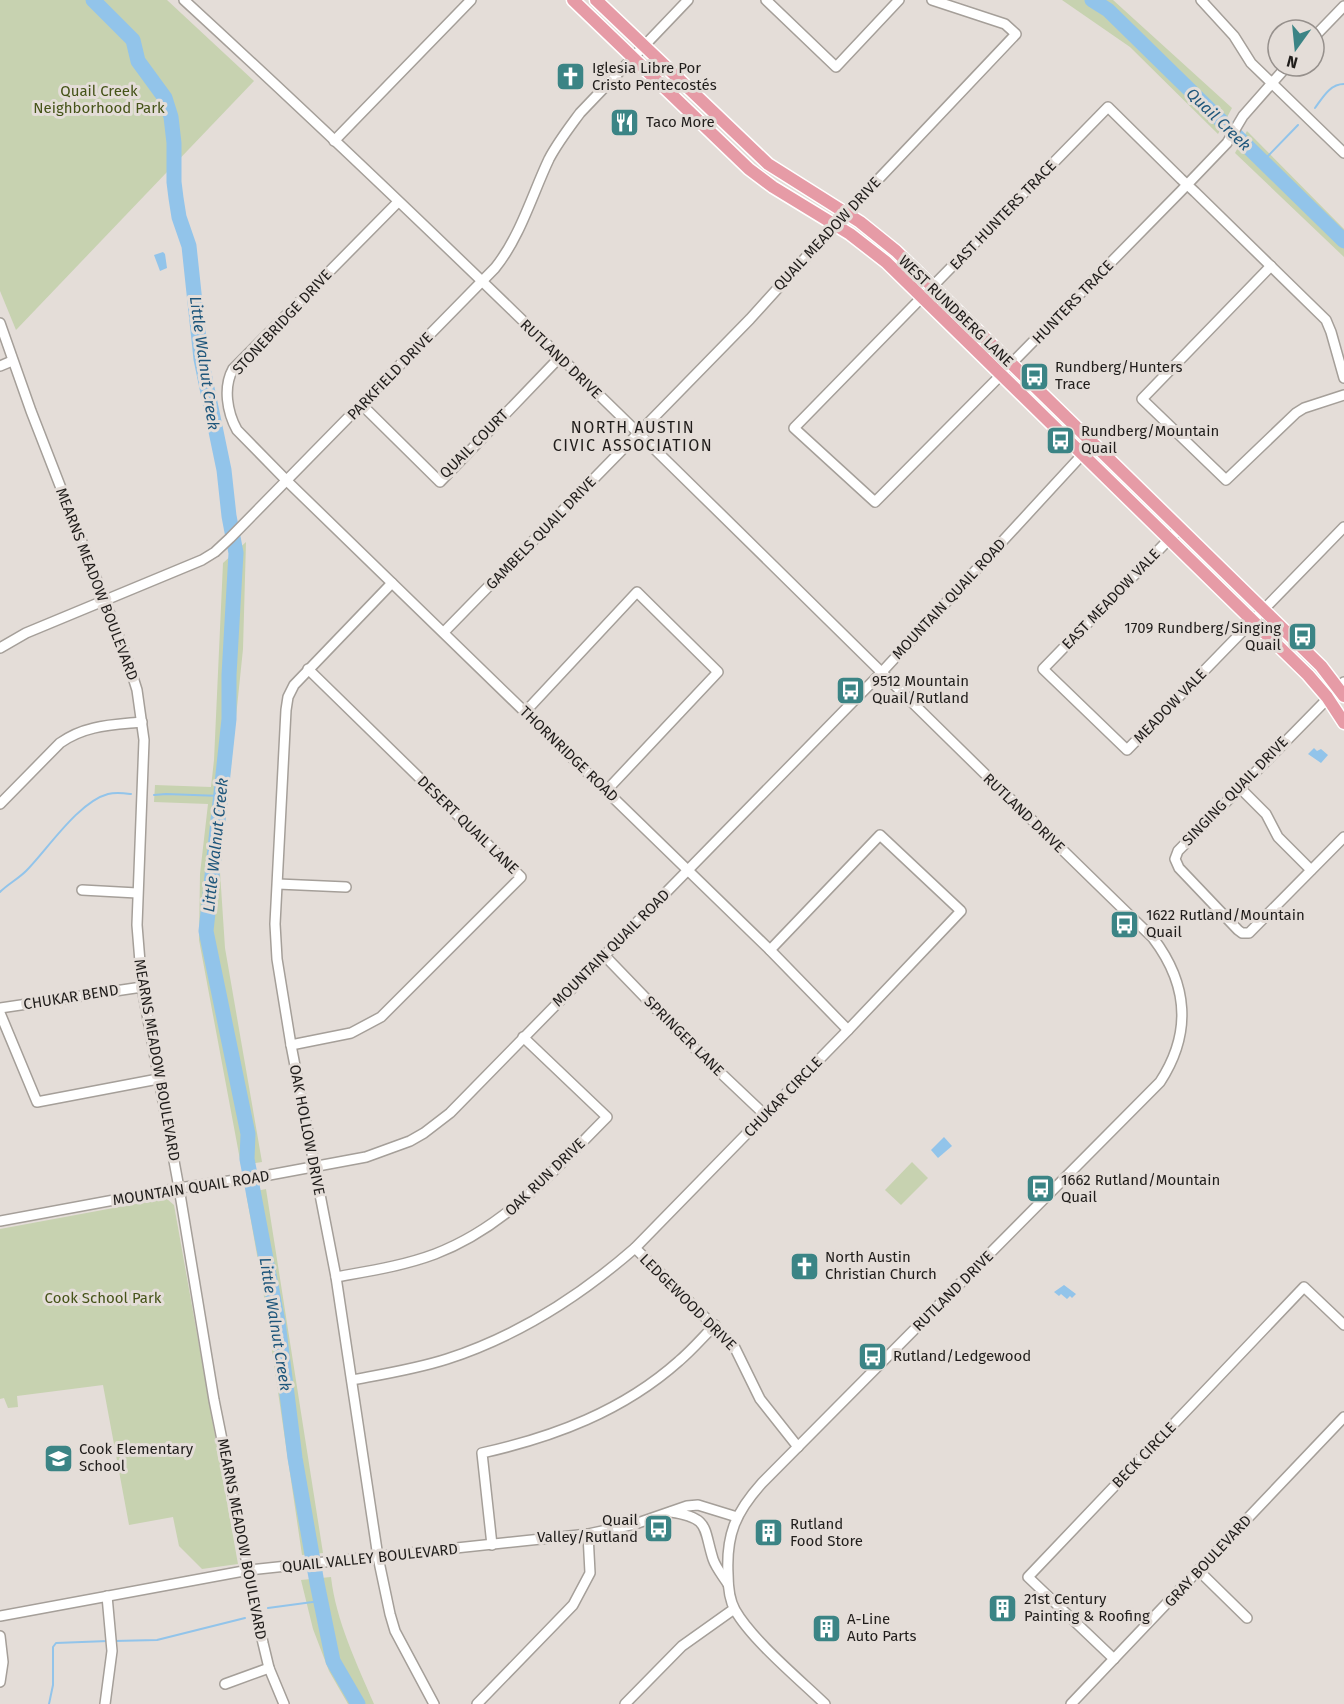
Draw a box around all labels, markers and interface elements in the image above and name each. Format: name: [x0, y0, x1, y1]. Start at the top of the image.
north arrow: [1266, 18, 1326, 78]
text: N: [1285, 51, 1300, 73]
place label: Iglesia Libre Por Cristo Pentecostés: [592, 59, 717, 94]
church icon: Iglesia Libre Por Cristo Pentecostés: [555, 61, 587, 93]
park label: Quail Creek Neighborhood Park: [33, 82, 165, 117]
water label: Quail Creek: [1183, 84, 1255, 155]
restaurant icon: Taco More: [609, 106, 641, 138]
place label: Taco More: [646, 113, 715, 131]
street label: EAST HUNTERS TRACE: [946, 157, 1060, 273]
street label: QUAIL MEADOW DRIVE: [770, 173, 884, 295]
street label: WEST RUNDBERG LANE: [895, 252, 1017, 370]
street label: HUNTERS TRACE: [1029, 257, 1117, 347]
street label: STONEBRIDGE DRIVE: [229, 266, 335, 378]
water label: Little Walnut Creek: [186, 295, 223, 431]
street label: RUTLAND DRIVE: [517, 316, 605, 402]
street label: PARKFIELD DRIVE: [344, 328, 436, 424]
place label: Rundberg/Hunters Trace: [1055, 358, 1182, 393]
bus stop icon: Rundberg/Hunters Trace: [1018, 360, 1050, 392]
street label: QUAIL COURT: [436, 406, 512, 482]
district label: NORTH AUSTIN CIVIC ASSOCIATION: [553, 418, 713, 455]
place label: Rundberg/Mountain Quail: [1081, 422, 1219, 457]
bus stop icon: Rundberg/Mountain Quail: [1044, 424, 1076, 456]
street label: GAMBELS QUAIL DRIVE: [482, 473, 600, 593]
street label: MEARNS MEADOW BOULEVARD: [52, 485, 142, 683]
street label: MOUNTAIN QUAIL ROAD: [888, 535, 1010, 663]
street label: EAST MEADOW VALE: [1058, 545, 1164, 653]
place label: 1709 Rundberg/Singing Quail: [1124, 619, 1282, 654]
bus stop icon: 1709 Rundberg/Singing Quail: [1286, 621, 1318, 653]
street label: MEADOW VALE: [1130, 665, 1210, 747]
place label: 9512 Mountain Quail/Rutland: [872, 672, 969, 707]
bus stop icon: 9512 Mountain Quail/Rutland: [835, 674, 867, 706]
street label: THORNRIDGE ROAD: [516, 702, 622, 806]
street label: SINGING QUAIL DRIVE: [1178, 733, 1292, 849]
street label: RUTLAND DRIVE: [980, 770, 1068, 856]
street label: DESERT QUAIL LANE: [414, 772, 522, 878]
water label: Little Walnut Creek: [199, 777, 232, 913]
street label: MOUNTAIN QUAIL ROAD: [549, 886, 673, 1010]
place label: 1622 Rutland/Mountain Quail: [1146, 906, 1305, 941]
bus stop icon: 1622 Rutland/Mountain Quail: [1109, 908, 1141, 940]
street label: MEARNS MEADOW BOULEVARD: [130, 958, 184, 1162]
street label: CHUKAR BEND: [22, 981, 120, 1013]
street label: SPRINGER LANE: [640, 992, 728, 1080]
street label: CHUKAR CIRCLE: [740, 1053, 826, 1141]
street label: OAK HOLLOW DRIVE: [285, 1063, 329, 1197]
street label: OAK RUN DRIVE: [501, 1134, 589, 1220]
street label: MOUNTAIN QUAIL ROAD: [111, 1167, 271, 1209]
place label: 1662 Rutland/Mountain Quail: [1061, 1171, 1220, 1206]
bus stop icon: 1662 Rutland/Mountain Quail: [1024, 1173, 1056, 1205]
street label: RUTLAND DRIVE: [909, 1247, 997, 1335]
place label: North Austin Christian Church: [825, 1248, 937, 1283]
street label: LEDGEWOOD DRIVE: [636, 1250, 740, 1354]
church icon: North Austin Christian Church: [788, 1250, 820, 1282]
water label: Little Walnut Creek: [256, 1256, 295, 1392]
park label: Cook School Park: [45, 1289, 162, 1307]
bus stop icon: Rutland/Ledgewood: [856, 1340, 888, 1372]
place label: Rutland/Ledgewood: [893, 1347, 1031, 1365]
street label: BECK CIRCLE: [1108, 1419, 1180, 1491]
street label: MEARNS MEADOW BOULEVARD: [214, 1437, 270, 1641]
place label: Cook Elementary School: [79, 1440, 194, 1475]
school or university icon: Cook Elementary School: [42, 1442, 74, 1474]
place label: Quail Valley/Rutland: [537, 1511, 639, 1546]
street label: GRAY BOULEVARD: [1161, 1511, 1255, 1611]
bus stop icon: Quail Valley/Rutland: [643, 1513, 675, 1545]
place label: Rutland Food Store: [790, 1515, 863, 1550]
building icon: Rutland Food Store: [753, 1517, 785, 1549]
street label: QUAIL VALLEY BOULEVARD: [281, 1540, 459, 1576]
place label: 21st Century Painting & Roofing: [1024, 1590, 1150, 1625]
building icon: 21st Century Painting & Roofing: [987, 1592, 1019, 1624]
place label: A-Line Auto Parts: [847, 1610, 917, 1645]
building icon: A-Line Auto Parts: [810, 1612, 842, 1644]

